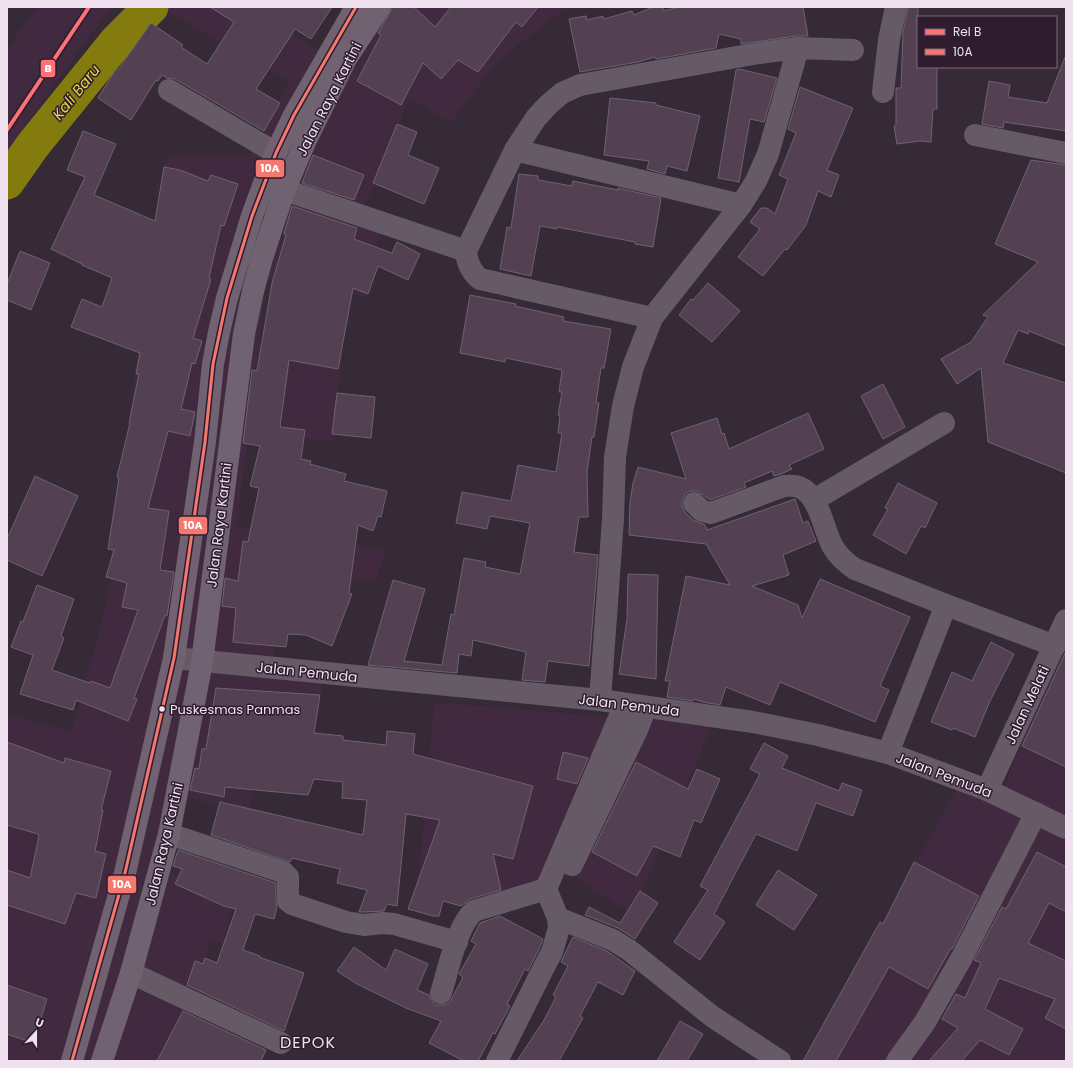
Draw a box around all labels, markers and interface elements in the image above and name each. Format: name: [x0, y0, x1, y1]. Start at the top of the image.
legend: [917, 16, 1057, 68]
text: Rel B: [953, 23, 981, 40]
street label: Jalan Raya Kartini: [292, 39, 366, 159]
text: 10A: [953, 43, 972, 60]
line badge: B: [40, 59, 56, 78]
water label: Kali Baru: [48, 61, 104, 123]
line badge: 10A: [255, 159, 285, 178]
text: 10A: [260, 160, 280, 176]
street label: Jalan Raya Kartini: [201, 461, 237, 589]
line badge: 10A: [178, 516, 208, 535]
text: 10A: [183, 517, 203, 533]
street label: Jalan Pemuda: [255, 657, 359, 687]
street label: Jalan Melati: [1000, 662, 1054, 748]
street label: Jalan Pemuda: [577, 689, 681, 721]
place label: Puskesmas Panmas: [170, 700, 300, 719]
marker: Puskesmas Panmas: [157, 704, 167, 714]
street label: Jalan Pemuda: [893, 747, 995, 803]
street label: Jalan Raya Kartini: [140, 781, 188, 907]
line badge: 10A: [107, 875, 137, 894]
text: 10A: [112, 876, 132, 892]
north arrow: [16, 1012, 56, 1052]
text: U: [33, 1014, 46, 1032]
district label: DEPOK: [280, 1031, 336, 1054]

